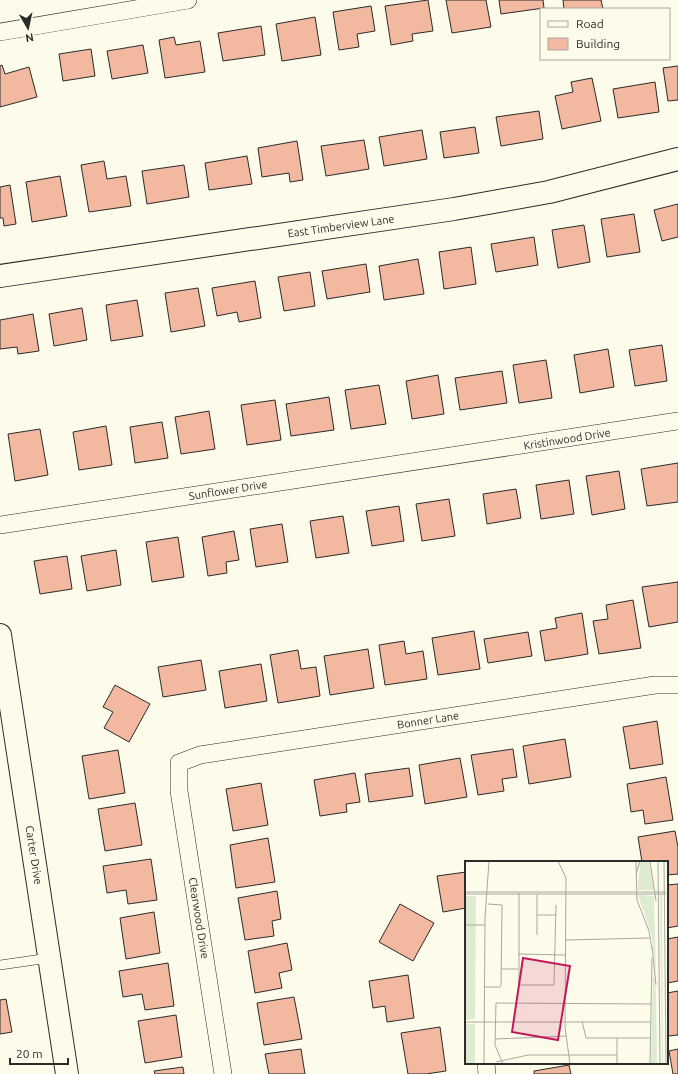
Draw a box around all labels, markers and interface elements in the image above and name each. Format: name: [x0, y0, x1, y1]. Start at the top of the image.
north arrow: [8, 8, 48, 48]
legend: [540, 8, 670, 60]
text: Road: [576, 17, 604, 30]
text: N: [25, 31, 35, 44]
text: Building: [576, 37, 620, 50]
street label: East Timberview Lane: [287, 213, 395, 239]
street label: Kristinwood Drive: [523, 426, 611, 452]
street label: Sunflower Drive: [188, 478, 268, 502]
street label: Bonner Lane: [396, 709, 460, 731]
street label: Carter Drive: [23, 825, 45, 885]
inset map: [465, 861, 668, 1064]
street label: Clearwood Drive: [187, 877, 211, 959]
scale bar: [10, 1040, 68, 1066]
text: 20 m: [16, 1047, 43, 1060]

